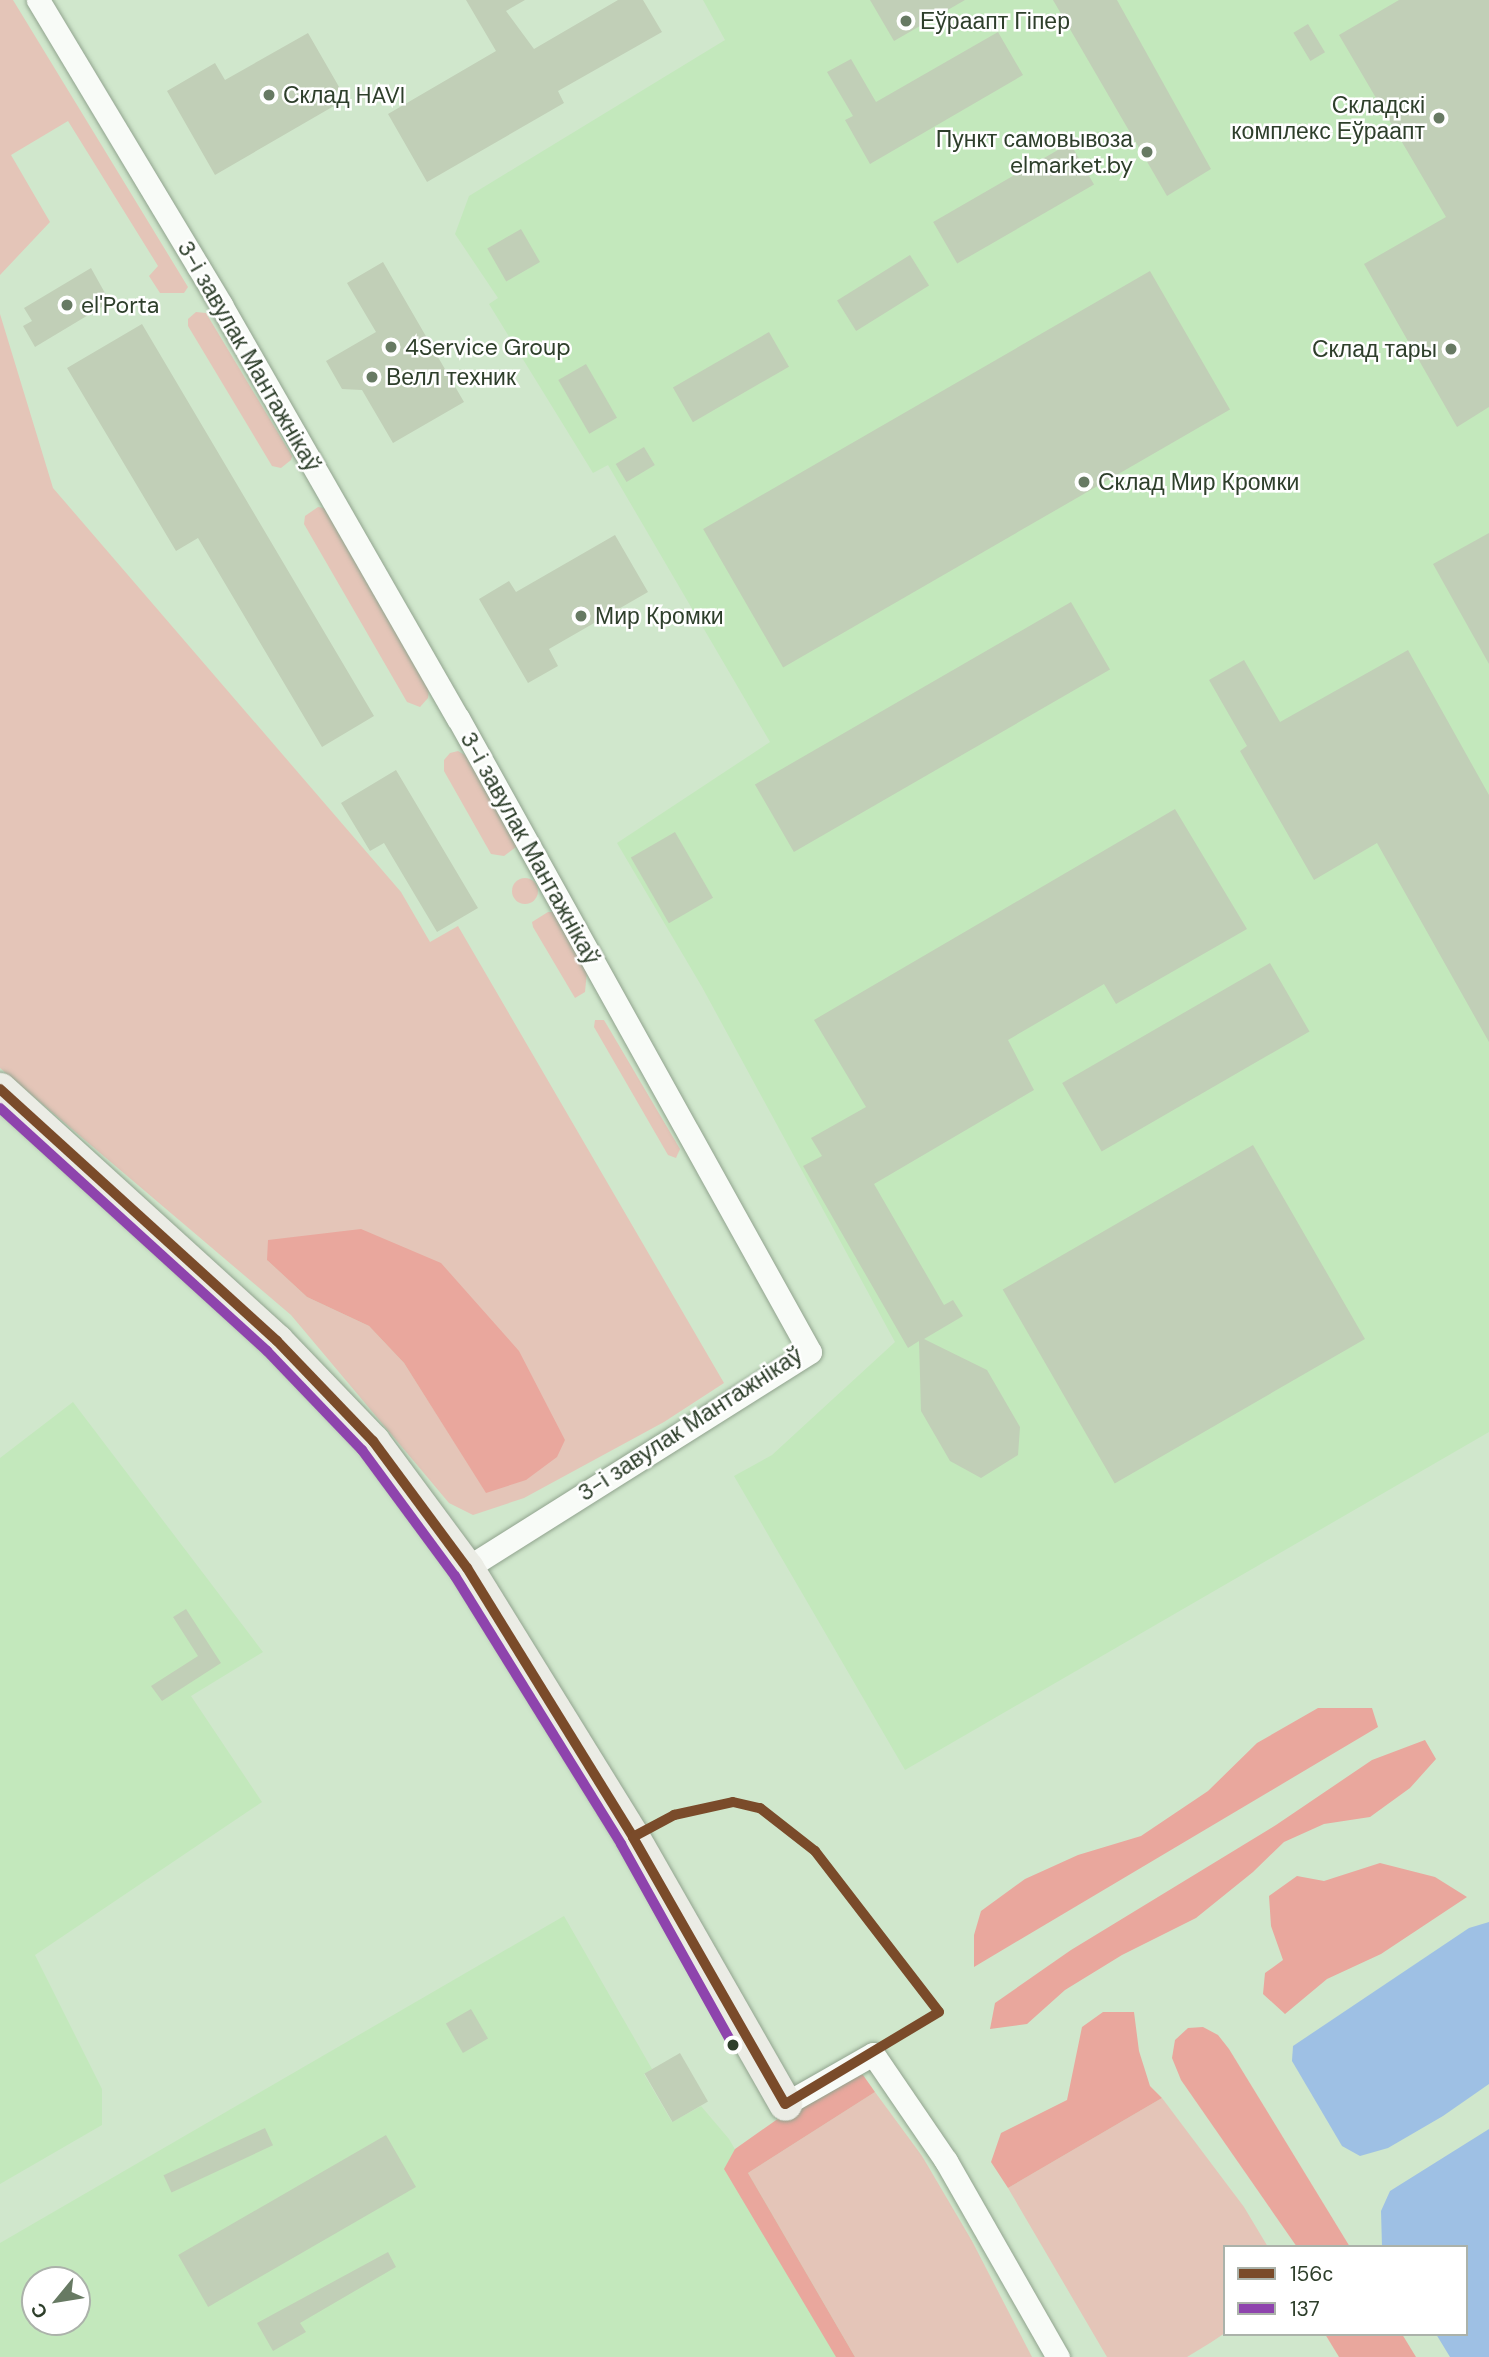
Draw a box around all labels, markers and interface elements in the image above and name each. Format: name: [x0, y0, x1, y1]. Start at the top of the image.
place label: Еўраапт Гіпер: [920, 7, 1070, 35]
marker: Еўраапт Гіпер: [898, 13, 914, 29]
place label: Склад HAVI: [283, 81, 405, 109]
marker: Склад HAVI: [261, 87, 277, 103]
place label: Складскі комплекс Еўраапт: [1231, 91, 1425, 145]
marker: Складскі комплекс Еўраапт: [1431, 110, 1447, 126]
place label: Пункт самовывоза elmarket.by: [936, 125, 1133, 179]
marker: Пункт самовывоза elmarket.by: [1139, 144, 1155, 160]
street label: 3-і завулак Мантажнікаў: [172, 236, 326, 476]
place label: el'Porta: [81, 291, 159, 319]
marker: el'Porta: [59, 297, 75, 313]
place label: 4Service Group: [405, 333, 571, 361]
place label: Склад тары: [1312, 335, 1437, 363]
marker: 4Service Group: [383, 339, 399, 355]
marker: Склад тары: [1443, 341, 1459, 357]
place label: Велл техник: [386, 363, 516, 391]
marker: Велл техник: [364, 369, 380, 385]
place label: Склад Мир Кромки: [1098, 468, 1299, 496]
marker: Склад Мир Кромки: [1076, 474, 1092, 490]
place label: Мир Кромки: [595, 602, 724, 630]
marker: Мир Кромки: [573, 608, 589, 624]
street label: 3-і завулак Мантажнікаў: [454, 727, 606, 969]
street label: 3-і завулак Мантажнікаў: [573, 1341, 807, 1507]
unlabelled marker: [726, 2038, 740, 2052]
legend: [1223, 2245, 1468, 2336]
text: 156с: [1290, 2260, 1333, 2288]
north arrow: [21, 2266, 91, 2336]
text: 137: [1290, 2295, 1320, 2323]
text: С: [25, 2299, 53, 2323]

